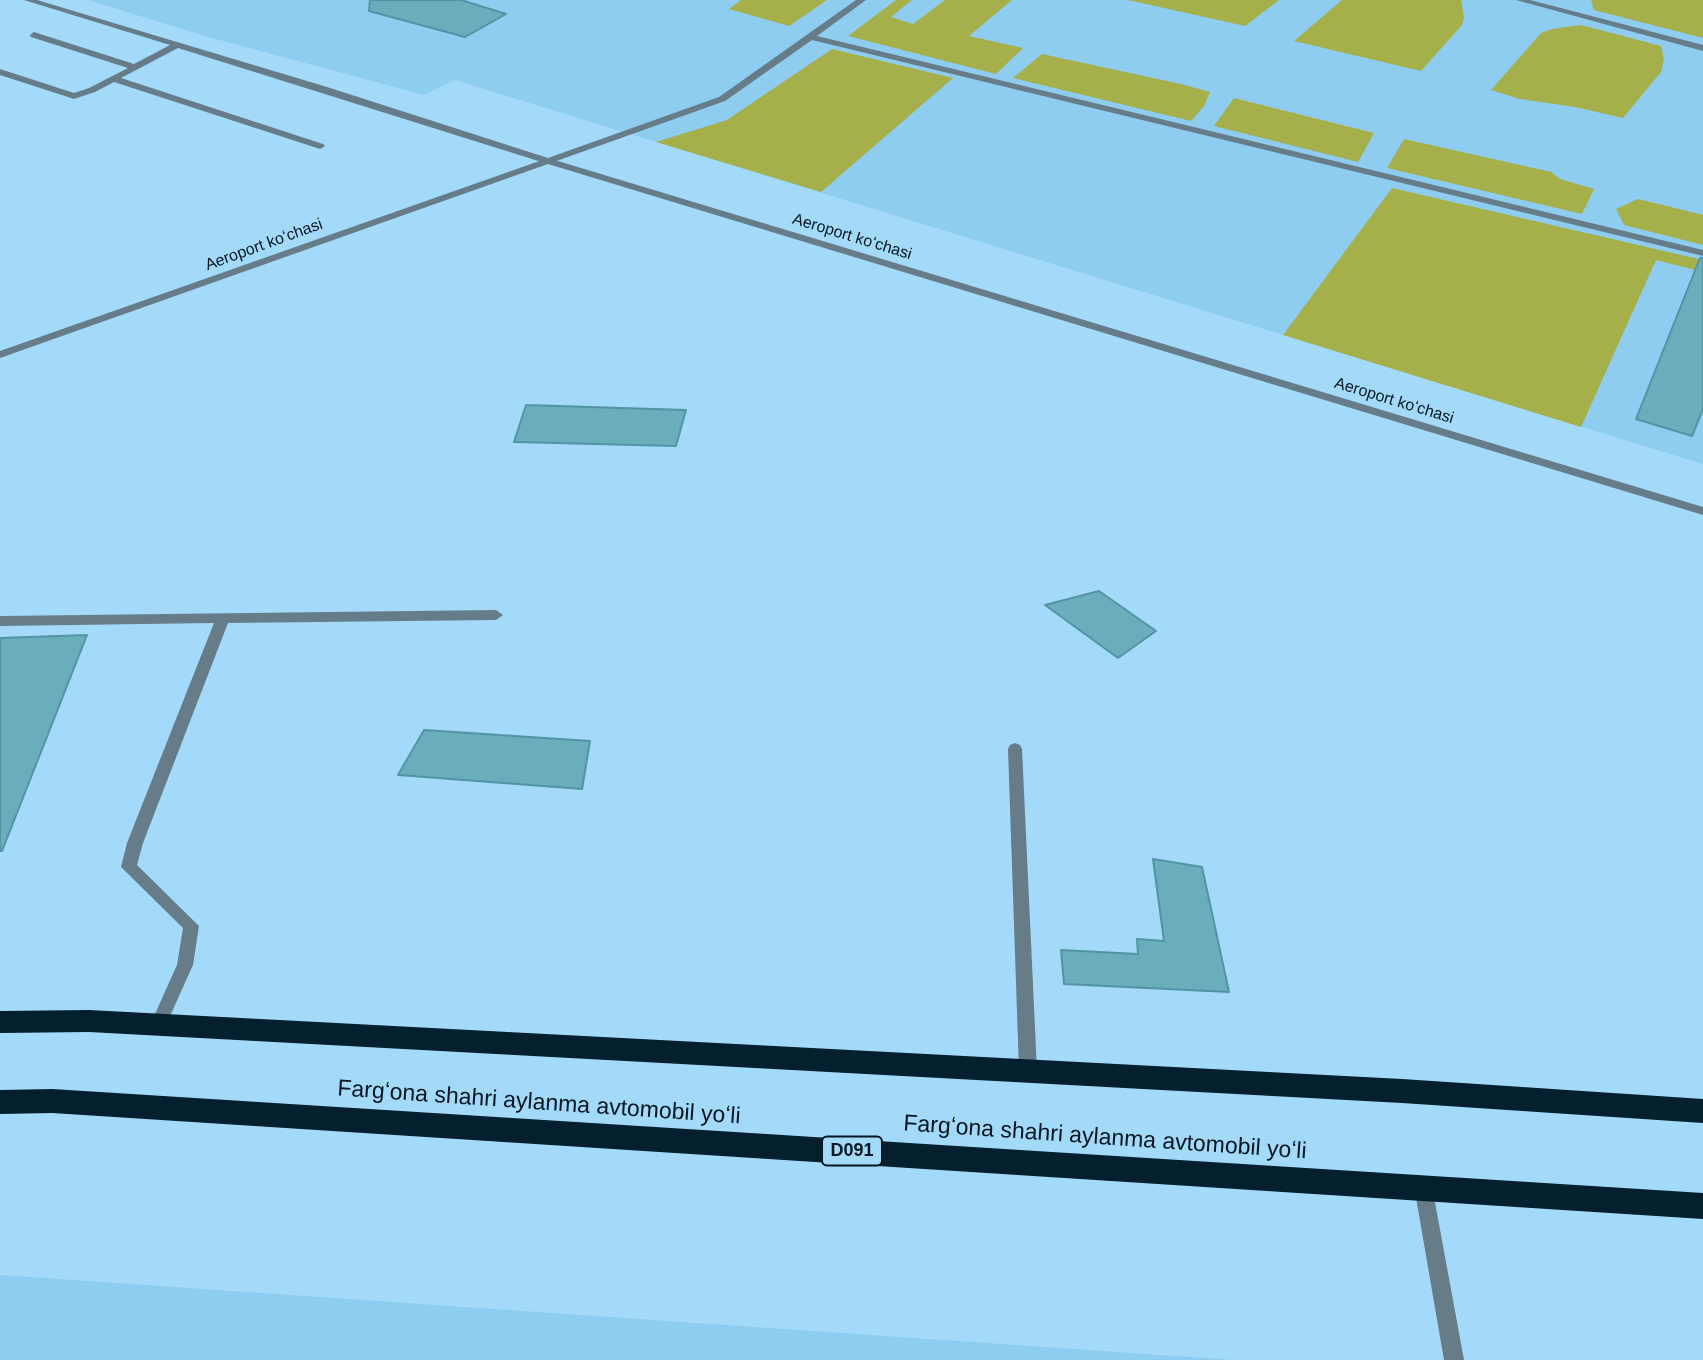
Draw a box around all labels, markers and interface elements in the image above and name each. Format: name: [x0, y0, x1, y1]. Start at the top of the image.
street label: Aeroport koʻchasi: [790, 210, 914, 264]
street label: Aeroport koʻchasi: [203, 215, 325, 275]
street label: Aeroport koʻchasi: [1332, 374, 1456, 428]
street label: Fargʻona shahri aylanma avtomobil yoʻli: [337, 1075, 741, 1131]
street label: Fargʻona shahri aylanma avtomobil yoʻli: [903, 1110, 1307, 1166]
road number: D091: [822, 1136, 882, 1166]

